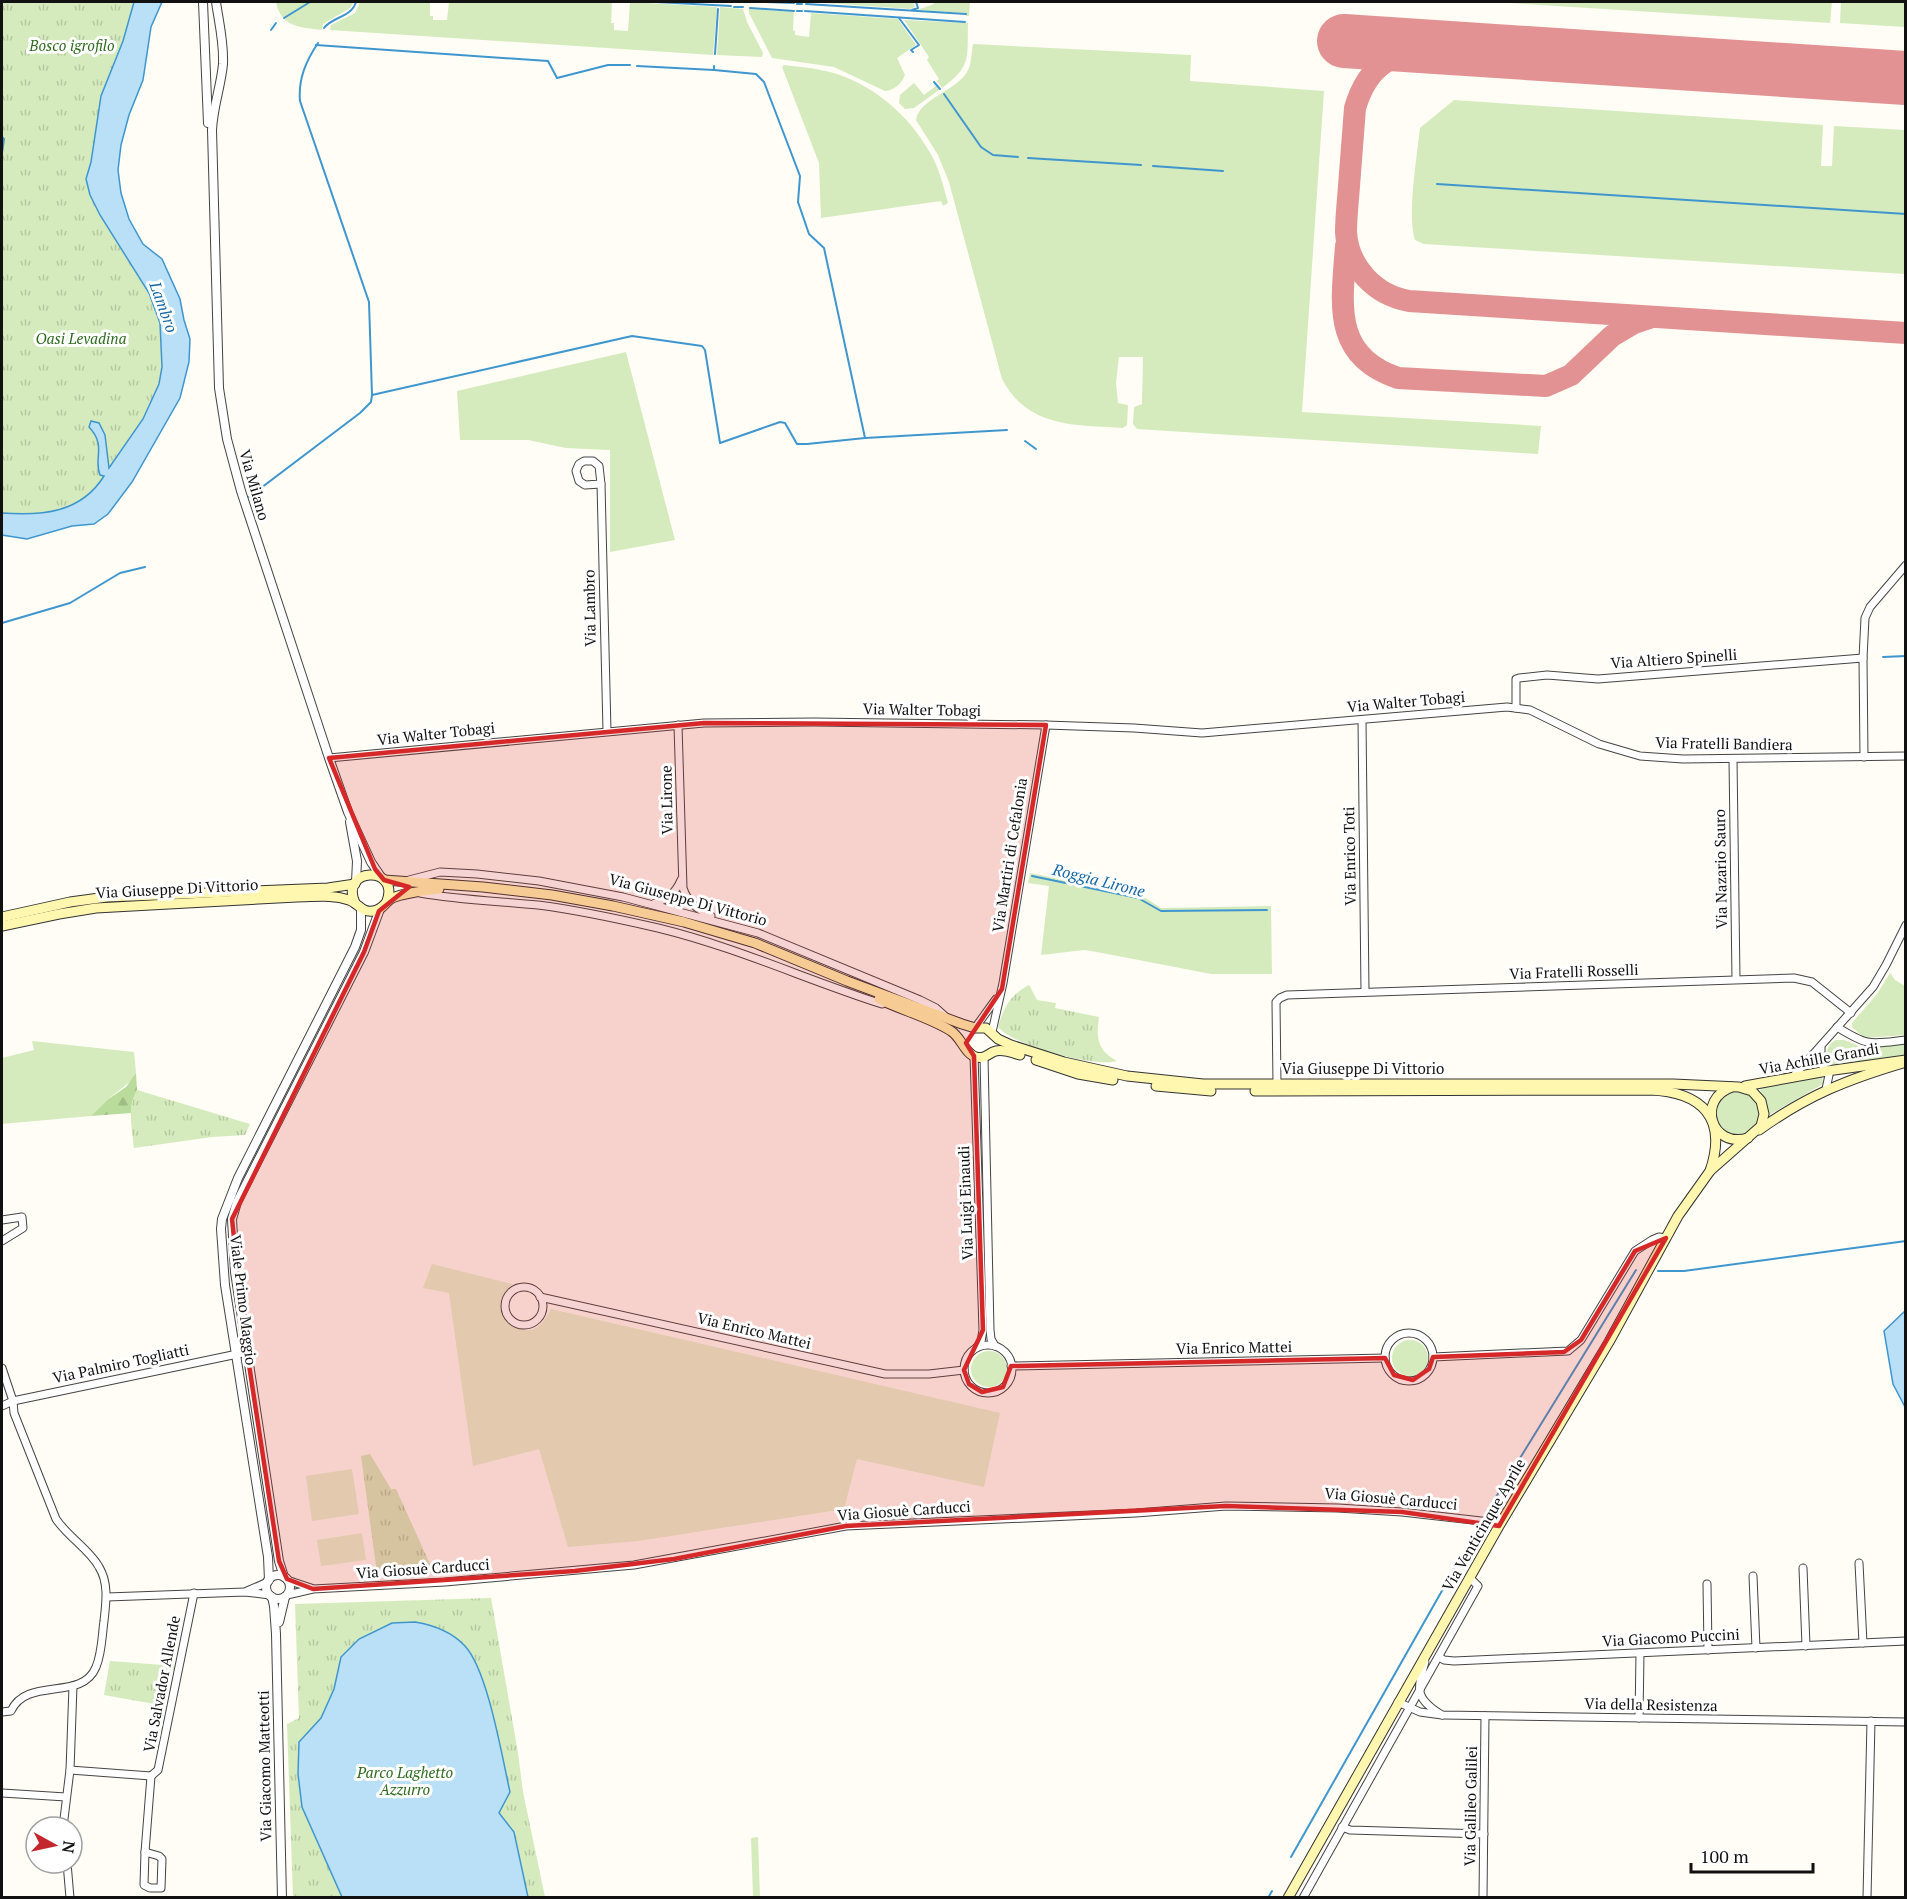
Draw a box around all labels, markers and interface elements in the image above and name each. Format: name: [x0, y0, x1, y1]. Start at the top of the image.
park label: Bosco igrofilo: [28, 35, 115, 55]
water label: Lambro: [144, 278, 183, 336]
park label: Oasi Levadina: [36, 328, 127, 348]
street label: Via Milano: [235, 447, 275, 522]
street label: Via Lambro: [578, 569, 600, 647]
street label: Via Altiero Spinelli: [1610, 644, 1738, 672]
street label: Via Walter Tobagi: [1346, 686, 1466, 716]
street label: Via Walter Tobagi: [863, 698, 981, 720]
street label: Via Walter Tobagi: [376, 717, 496, 749]
street label: Via Fratelli Bandiera: [1655, 732, 1793, 754]
street label: Via Lirone: [655, 765, 677, 835]
street label: Via Martiri di Cefalonia: [987, 776, 1031, 934]
street label: Via Enrico Toti: [1338, 806, 1360, 906]
street label: Via Nazario Sauro: [1709, 809, 1731, 929]
water label: Roggia Lirone: [1050, 858, 1147, 902]
street label: Via Giuseppe Di Vittorio: [607, 868, 769, 930]
street label: Via Giuseppe Di Vittorio: [95, 874, 259, 902]
street label: Via Fratelli Rosselli: [1509, 959, 1639, 983]
street label: Via Achille Grandi: [1757, 1038, 1880, 1078]
street label: Via Giuseppe Di Vittorio: [1282, 1058, 1444, 1078]
street label: Via Luigi Einaudi: [953, 1145, 977, 1261]
street label: Viale Primo Maggio: [226, 1233, 262, 1366]
street label: Via Enrico Mattei: [695, 1307, 813, 1353]
street label: Via Enrico Mattei: [1176, 1336, 1292, 1358]
street label: Via Palmiro Togliatti: [51, 1339, 191, 1387]
street label: Via Venticinque Aprile: [1437, 1454, 1529, 1595]
street label: Via Giosuè Carducci: [1324, 1482, 1458, 1514]
street label: Via Giosuè Carducci: [837, 1495, 971, 1525]
street label: Via Giosuè Carducci: [356, 1553, 490, 1583]
street label: Via Salvador Allende: [138, 1614, 184, 1754]
street label: Via Giacomo Puccini: [1602, 1623, 1740, 1651]
street label: Via Giacomo Matteotti: [253, 1690, 275, 1842]
street label: Via della Resistenza: [1584, 1693, 1718, 1715]
street label: Via Galileo Galilei: [1459, 1746, 1481, 1866]
park label: Parco Laghetto Azzurro: [356, 1762, 453, 1799]
north arrow: [24, 1815, 84, 1875]
scale bar: [1691, 1836, 1812, 1874]
text: N: [57, 1840, 81, 1855]
text: 100 m: [1700, 1844, 1749, 1868]

